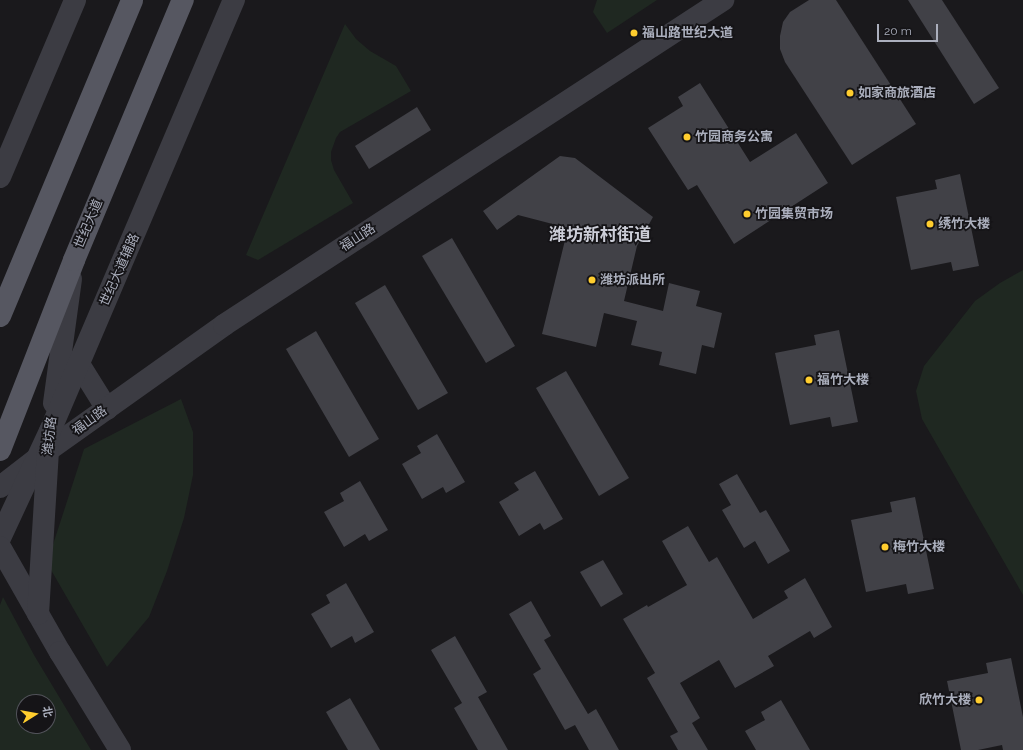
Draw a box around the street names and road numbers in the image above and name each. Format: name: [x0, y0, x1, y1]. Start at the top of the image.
street label: 世纪大道: [72, 197, 106, 251]
street label: 福山路: [337, 221, 379, 255]
street label: 世纪大道辅路: [97, 231, 143, 309]
street label: 福山路: [70, 403, 110, 439]
street label: 潍坊路: [40, 416, 60, 456]

